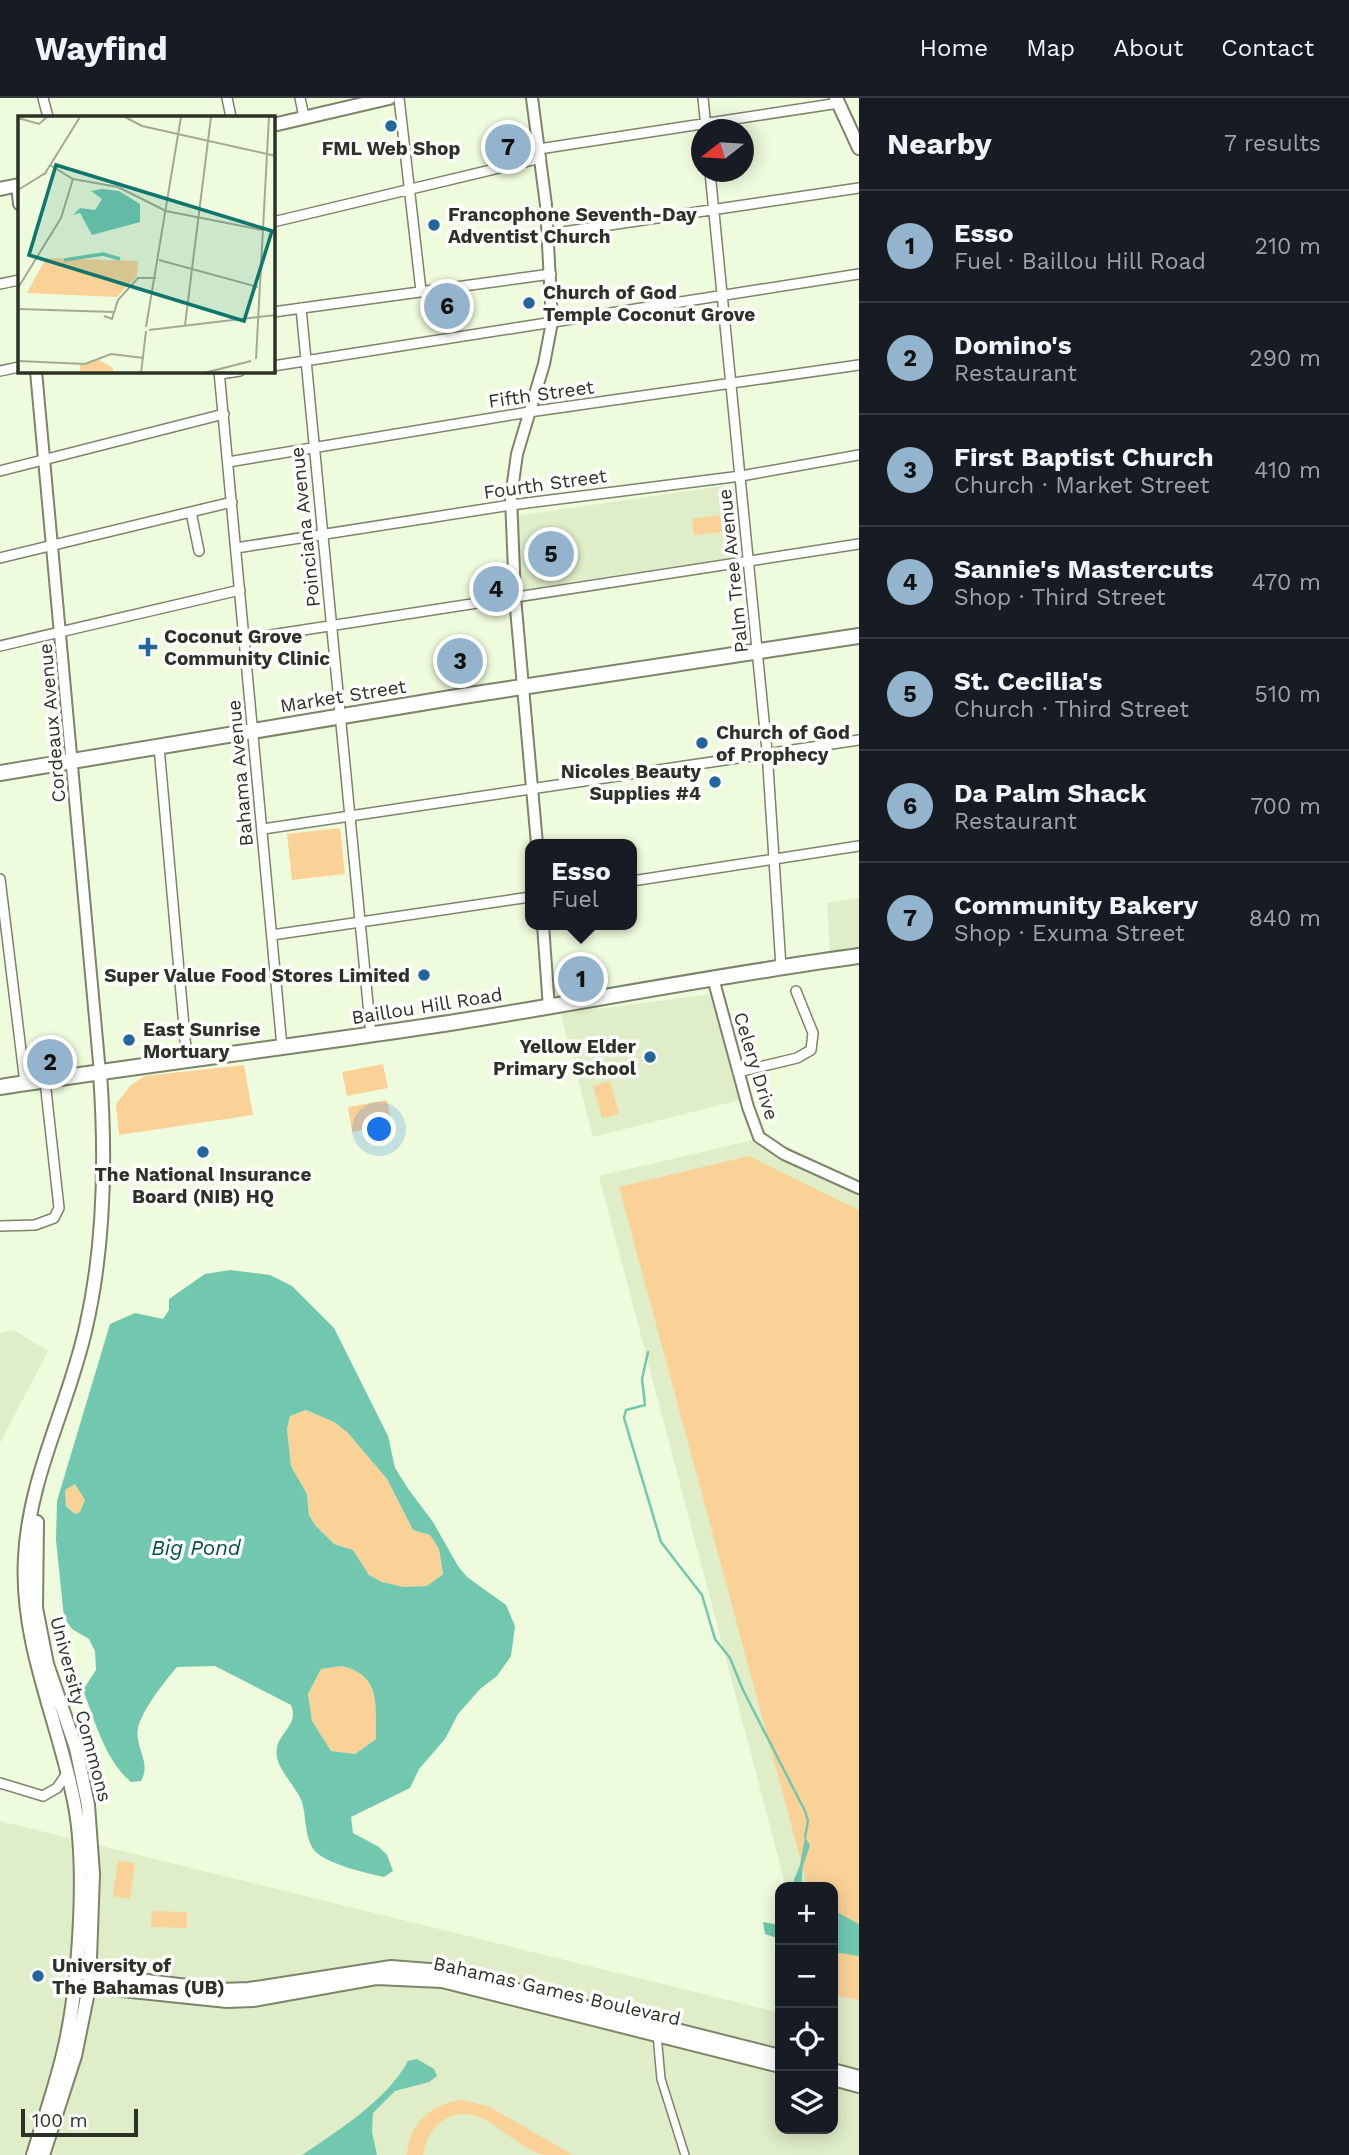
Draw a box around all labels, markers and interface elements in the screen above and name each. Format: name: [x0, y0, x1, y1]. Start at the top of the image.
text: Wayfind: [35, 29, 168, 68]
text: Home: [920, 34, 988, 62]
text: Map: [1026, 34, 1075, 62]
text: About: [1113, 34, 1183, 62]
text: Contact: [1221, 34, 1314, 62]
inset map: [18, 116, 275, 373]
marker: FML Web Shop: [383, 118, 399, 134]
north arrow: [691, 119, 754, 182]
pin: 7: [485, 121, 531, 173]
text: Nearby: [887, 126, 992, 161]
text: 7 results: [1224, 130, 1321, 157]
place label: FML Web Shop: [322, 137, 460, 160]
place label: Francophone Seventh-Day Adventist Church: [448, 203, 697, 248]
marker: Francophone Seventh-Day Adventist Church: [426, 217, 442, 233]
text: Esso: [954, 218, 1014, 248]
text: 1: [905, 233, 915, 260]
text: 210 m: [1255, 233, 1321, 260]
text: Fuel · Baillou Hill Road: [954, 248, 1206, 275]
pin: 6: [424, 280, 470, 332]
place label: Church of God Temple Coconut Grove: [543, 281, 755, 326]
marker: Church of God Temple Coconut Grove: [521, 295, 537, 311]
text: Domino's: [954, 330, 1072, 360]
text: 2: [903, 345, 917, 372]
text: 290 m: [1249, 345, 1321, 372]
text: Restaurant: [954, 360, 1077, 387]
street label: Fifth Street: [487, 375, 595, 413]
text: First Baptist Church: [954, 442, 1214, 472]
street label: Poinciana Avenue: [285, 446, 325, 608]
text: 3: [903, 457, 917, 484]
text: 410 m: [1254, 457, 1321, 484]
street label: Fourth Street: [482, 464, 608, 504]
text: Church · Market Street: [954, 472, 1209, 499]
street label: Palm Tree Avenue: [713, 488, 753, 654]
pin: 5: [528, 528, 574, 580]
text: Sannie's Mastercuts: [954, 554, 1214, 584]
pin: 4: [473, 563, 519, 615]
text: 4: [903, 569, 917, 596]
text: 470 m: [1252, 569, 1321, 596]
text: Shop · Third Street: [954, 584, 1166, 611]
place label: Coconut Grove Community Clinic: [164, 625, 330, 670]
pin: 3: [437, 635, 483, 687]
marker: Coconut Grove Community Clinic: [138, 637, 158, 657]
street label: Cordeaux Avenue: [34, 642, 70, 804]
text: St. Cecilia's: [954, 666, 1102, 696]
street label: Market Street: [278, 675, 408, 717]
text: 5: [903, 681, 917, 708]
text: 510 m: [1255, 681, 1321, 708]
text: Church · Third Street: [954, 696, 1189, 723]
street label: Bahama Avenue: [222, 699, 258, 847]
place label: Church of God of Prophecy: [716, 721, 850, 766]
marker: Church of God of Prophecy: [694, 735, 710, 751]
place label: Nicoles Beauty Supplies #4: [561, 760, 701, 805]
marker: Nicoles Beauty Supplies #4: [707, 774, 723, 790]
text: Da Palm Shack: [954, 778, 1146, 808]
text: 6: [903, 793, 917, 820]
text: 700 m: [1250, 793, 1321, 820]
text: Restaurant: [954, 808, 1077, 835]
popup: [525, 839, 637, 930]
text: Esso: [551, 856, 611, 886]
text: Fuel: [551, 886, 599, 913]
text: Community Bakery: [954, 890, 1198, 920]
text: 7: [903, 905, 917, 932]
text: 840 m: [1249, 905, 1321, 932]
text: Shop · Exuma Street: [954, 920, 1185, 947]
pin: 1: [558, 953, 604, 1005]
place label: Super Value Food Stores Limited: [104, 964, 410, 987]
marker: Super Value Food Stores Limited: [416, 967, 432, 983]
street label: Baillou Hill Road: [350, 983, 504, 1029]
street label: Celery Drive: [729, 1009, 783, 1123]
place label: East Sunrise Mortuary: [143, 1018, 260, 1063]
marker: East Sunrise Mortuary: [121, 1032, 137, 1048]
place label: Yellow Elder Primary School: [493, 1035, 637, 1080]
pin: 2: [27, 1036, 73, 1088]
marker: Yellow Elder Primary School: [642, 1049, 658, 1065]
your location: [362, 1112, 396, 1146]
marker: The National Insurance Board (NIB) HQ: [195, 1144, 211, 1160]
place label: The National Insurance Board (NIB) HQ: [95, 1163, 311, 1208]
water label: Big Pond: [151, 1535, 242, 1560]
street label: University Commons: [45, 1614, 117, 1804]
map controls: [775, 1882, 838, 2134]
button: +: [775, 1882, 838, 1945]
button: −: [775, 1945, 838, 2008]
street label: Bahamas Games Boulevard: [431, 1951, 683, 2031]
place label: University of The Bahamas (UB): [52, 1954, 225, 1999]
marker: University of The Bahamas (UB): [30, 1968, 46, 1984]
button: locate: [775, 2008, 838, 2071]
button: layers: [775, 2071, 838, 2134]
scale bar: [21, 2106, 138, 2138]
text: 100 m: [32, 2109, 88, 2132]

